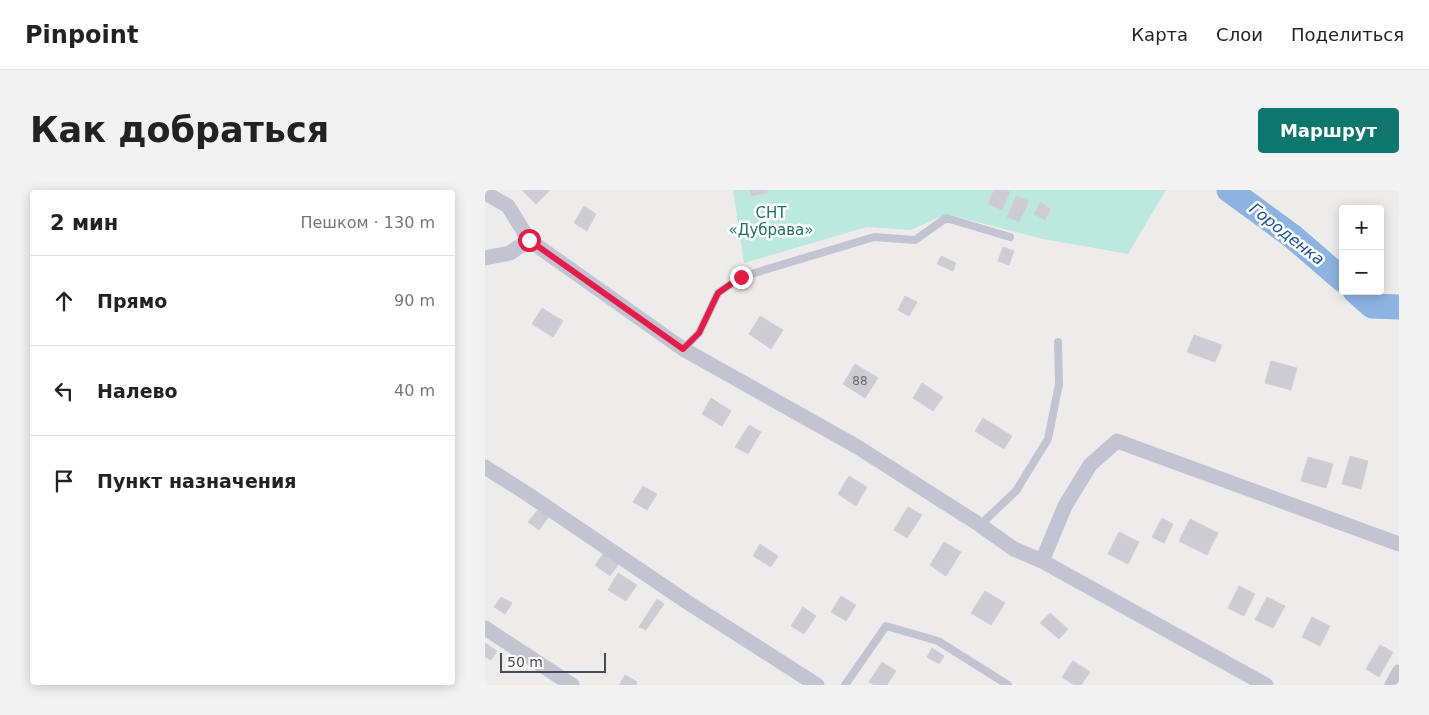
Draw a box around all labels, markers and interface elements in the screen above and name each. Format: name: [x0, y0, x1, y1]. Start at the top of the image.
text: Pinpoint: [25, 21, 138, 49]
text: Карта: [1131, 24, 1188, 45]
text: Слои: [1216, 24, 1263, 45]
text: Поделиться: [1291, 24, 1404, 45]
button: Маршрут: [1258, 108, 1399, 153]
text: Как добраться: [30, 110, 329, 150]
water label: Городенка: [1246, 199, 1328, 269]
park label: СНТ «Дубрава»: [729, 204, 813, 239]
map controls: [1339, 205, 1384, 295]
button: +: [1339, 205, 1384, 250]
text: 2 мин: [50, 211, 118, 235]
text: Пешком · 130 m: [300, 213, 435, 232]
route start: [518, 229, 541, 252]
button: −: [1339, 250, 1384, 295]
route end: [730, 266, 753, 289]
icon: ahead: [50, 287, 78, 315]
text: Прямо: [97, 290, 167, 312]
text: 90 m: [394, 291, 435, 310]
house number: 88: [852, 374, 868, 388]
icon: left: [50, 377, 78, 405]
text: Налево: [97, 380, 178, 402]
text: 40 m: [394, 381, 435, 400]
icon: arrive: [50, 467, 78, 495]
text: Пункт назначения: [97, 470, 296, 492]
scale bar: [500, 650, 606, 673]
text: 50 m: [507, 654, 543, 670]

